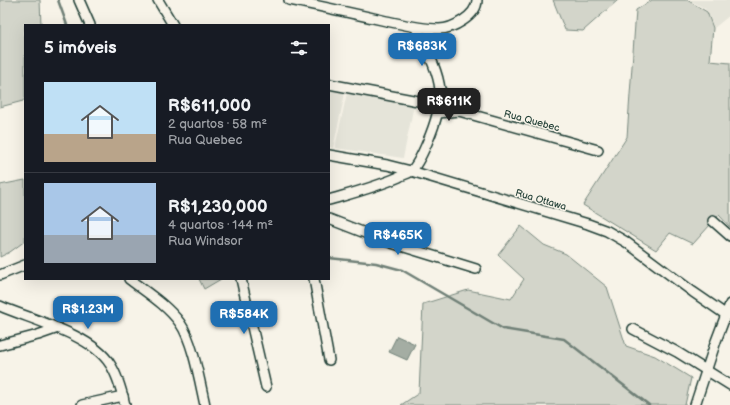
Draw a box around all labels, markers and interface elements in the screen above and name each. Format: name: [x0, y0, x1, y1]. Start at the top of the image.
pin: R$683K: [389, 33, 455, 67]
icon: filters: [288, 37, 310, 59]
text: 5 imóveis: [44, 38, 117, 58]
text: R$683K: [397, 38, 447, 54]
pin: R$611K: [416, 88, 482, 122]
text: R$611K: [426, 93, 472, 109]
text: R$611,000: [168, 96, 251, 116]
icon: home: [76, 98, 124, 146]
street label: Rua Quebec: [503, 108, 561, 134]
text: 2 quartos · 58 m²: [168, 116, 267, 132]
text: Rua Quebec: [168, 132, 242, 148]
street label: Rua Ottawa: [514, 187, 568, 213]
text: R$1,230,000: [168, 197, 268, 217]
icon: home: [76, 199, 124, 247]
text: 4 quartos · 144 m²: [168, 217, 273, 233]
pin: R$465K: [365, 222, 431, 256]
text: R$465K: [373, 227, 423, 243]
text: Rua Windsor: [168, 233, 242, 249]
pin: R$1.23M: [51, 296, 125, 330]
text: R$1.23M: [62, 301, 114, 317]
pin: R$584K: [211, 301, 277, 335]
text: R$584K: [219, 306, 269, 322]

